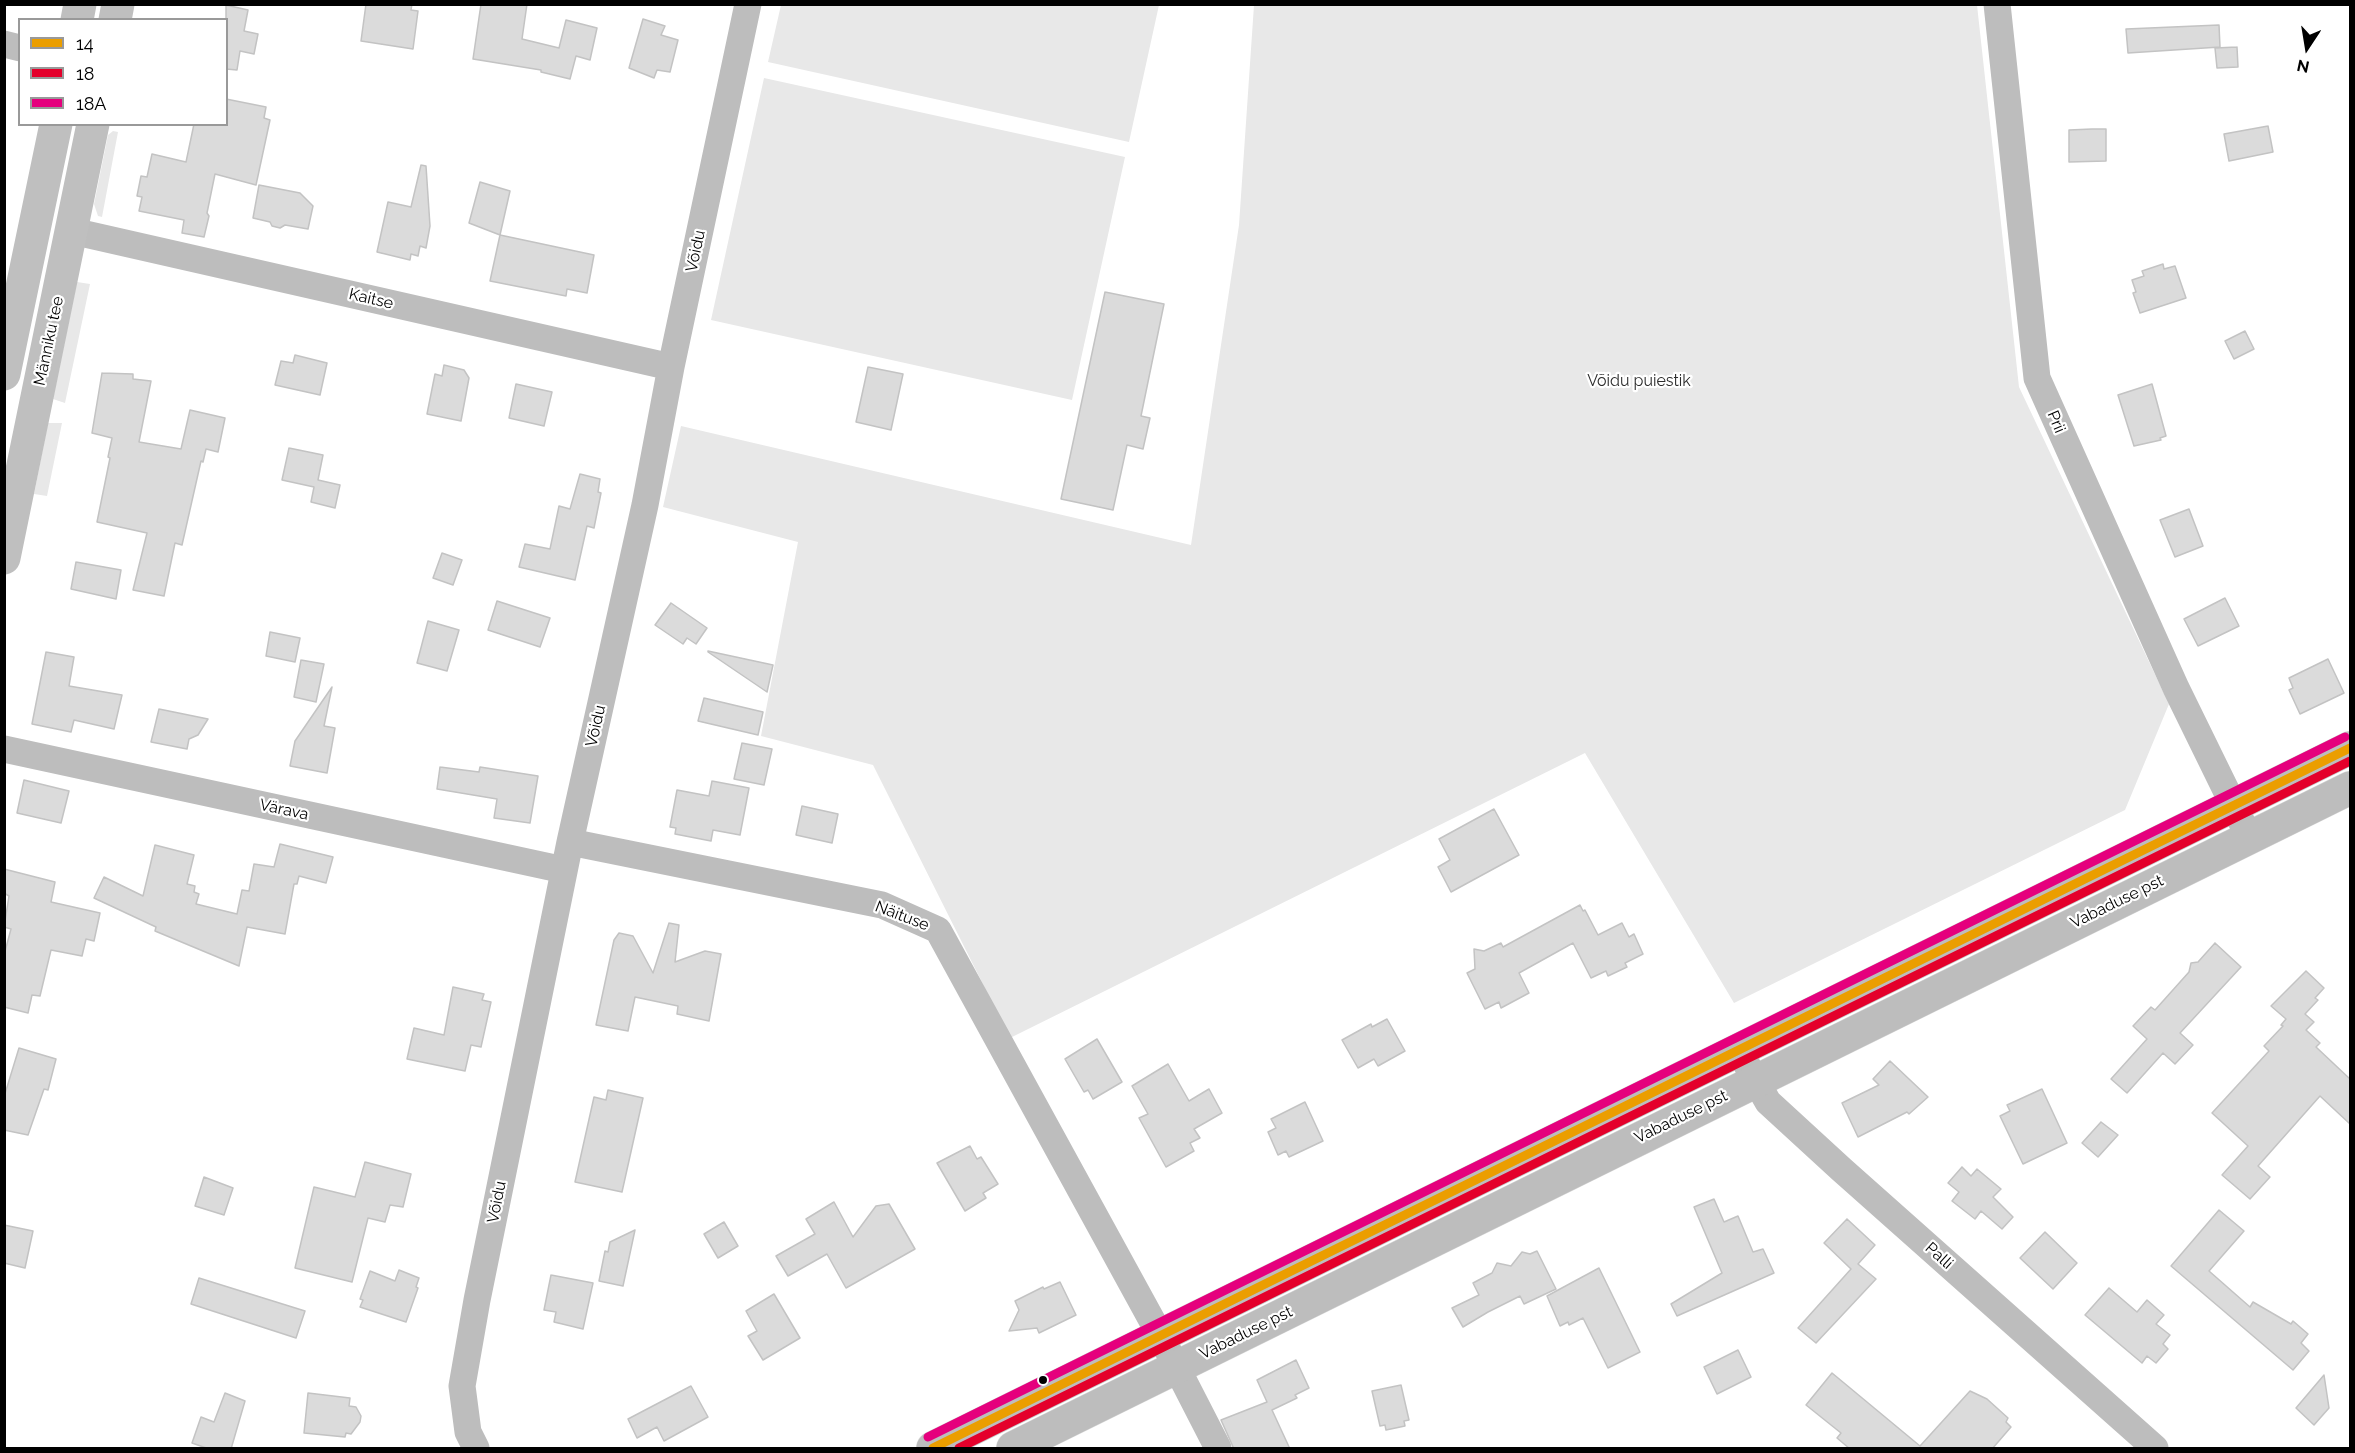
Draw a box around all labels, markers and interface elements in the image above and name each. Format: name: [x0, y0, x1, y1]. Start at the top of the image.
legend: [18, 18, 228, 126]
north arrow: [2277, 18, 2337, 78]
text: 14: [76, 33, 94, 54]
text: N: [2295, 56, 2311, 77]
text: 18: [76, 63, 94, 84]
text: 18A: [76, 93, 106, 114]
street label: Võidu: [682, 228, 710, 274]
street label: Kaitse: [347, 285, 395, 313]
street label: Männiku tee: [30, 295, 68, 387]
park label: Võidu puiestik: [1587, 371, 1691, 391]
street label: Prii: [2043, 408, 2069, 436]
street label: Võidu: [582, 703, 610, 749]
street label: Värava: [258, 795, 310, 825]
street label: Vabaduse pst: [2067, 871, 2167, 933]
street label: Näituse: [872, 897, 932, 935]
street label: Vabaduse pst: [1631, 1086, 1731, 1148]
street label: Võidu: [484, 1179, 510, 1225]
street label: Palli: [1921, 1239, 1957, 1273]
street label: Vabaduse pst: [1196, 1302, 1296, 1364]
unlabelled marker: [1037, 1374, 1049, 1386]

